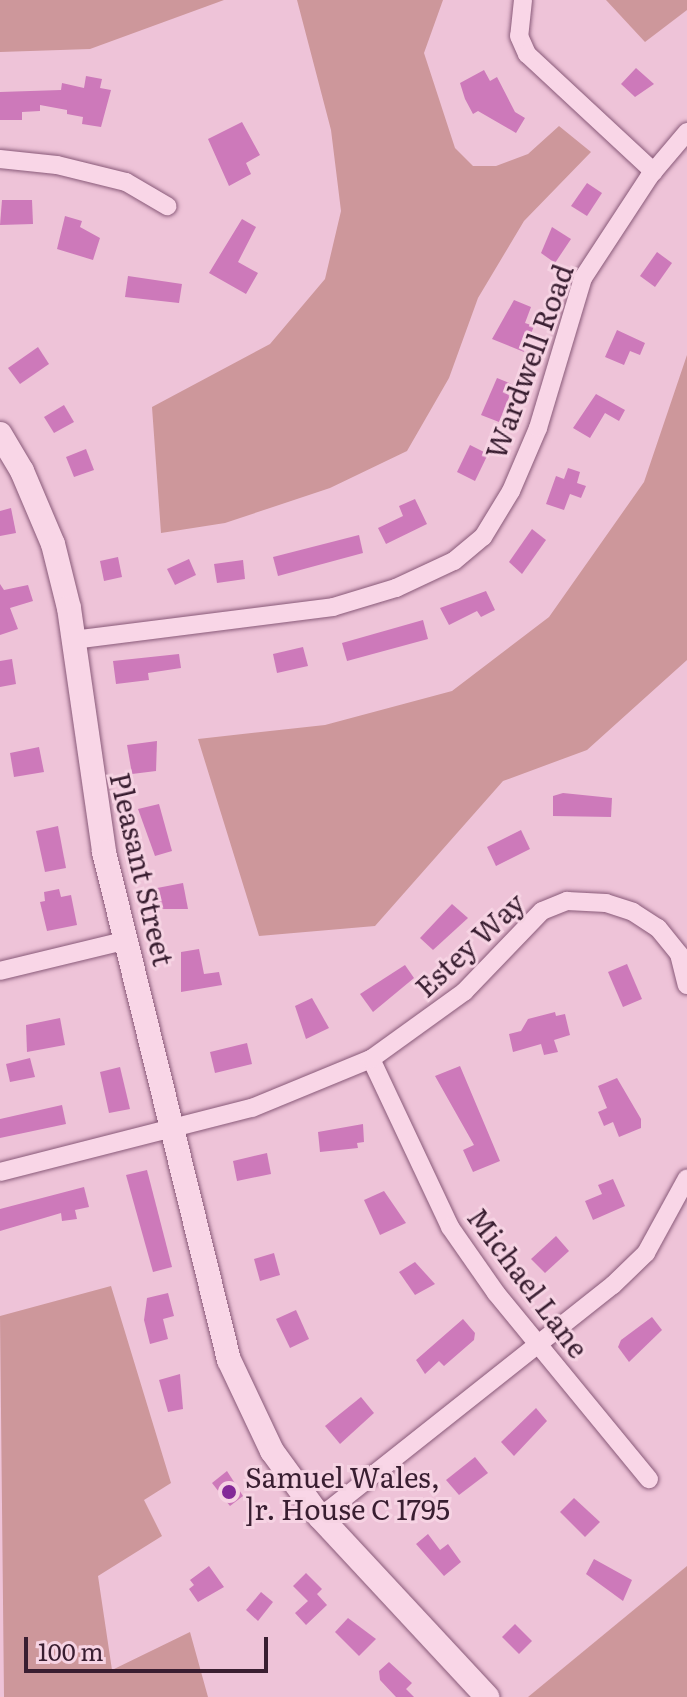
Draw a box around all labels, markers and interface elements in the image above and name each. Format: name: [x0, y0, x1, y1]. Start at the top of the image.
street label: Wardwell Road: [477, 259, 579, 463]
street label: Pleasant Street: [104, 769, 182, 969]
street label: Estey Way: [407, 885, 531, 1003]
street label: Michael Lane: [462, 1200, 596, 1364]
place label: Samuel Wales, ]r. House C 1795: [245, 1459, 450, 1525]
marker: Samuel Wales, ]r. House C 1795: [220, 1483, 238, 1501]
scale bar: [28, 1621, 272, 1671]
text: 100 m: [38, 1633, 104, 1668]

